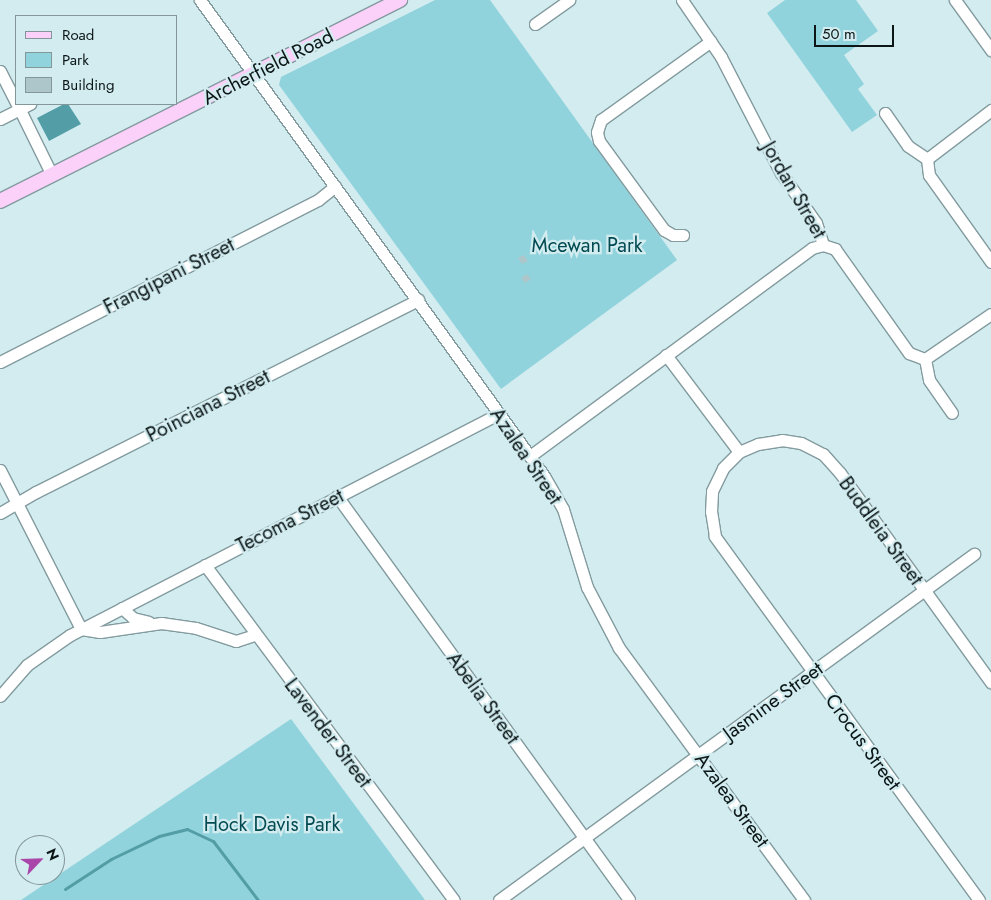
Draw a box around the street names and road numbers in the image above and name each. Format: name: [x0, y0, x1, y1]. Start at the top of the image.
street label: Archerfield Road: [199, 24, 337, 110]
street label: Jordan Street: [757, 137, 831, 243]
street label: Frangipani Street: [100, 233, 238, 319]
street label: Poinciana Street: [142, 365, 274, 447]
street label: Azalea Street: [485, 403, 567, 509]
street label: Buddleia Street: [834, 472, 928, 590]
street label: Tecoma Street: [232, 484, 348, 558]
street label: Abelia Street: [442, 647, 524, 749]
street label: Jasmine Street: [718, 657, 828, 745]
street label: Lavender Street: [279, 674, 377, 792]
street label: Crocus Street: [820, 689, 906, 795]
street label: Azalea Street: [690, 748, 774, 852]

